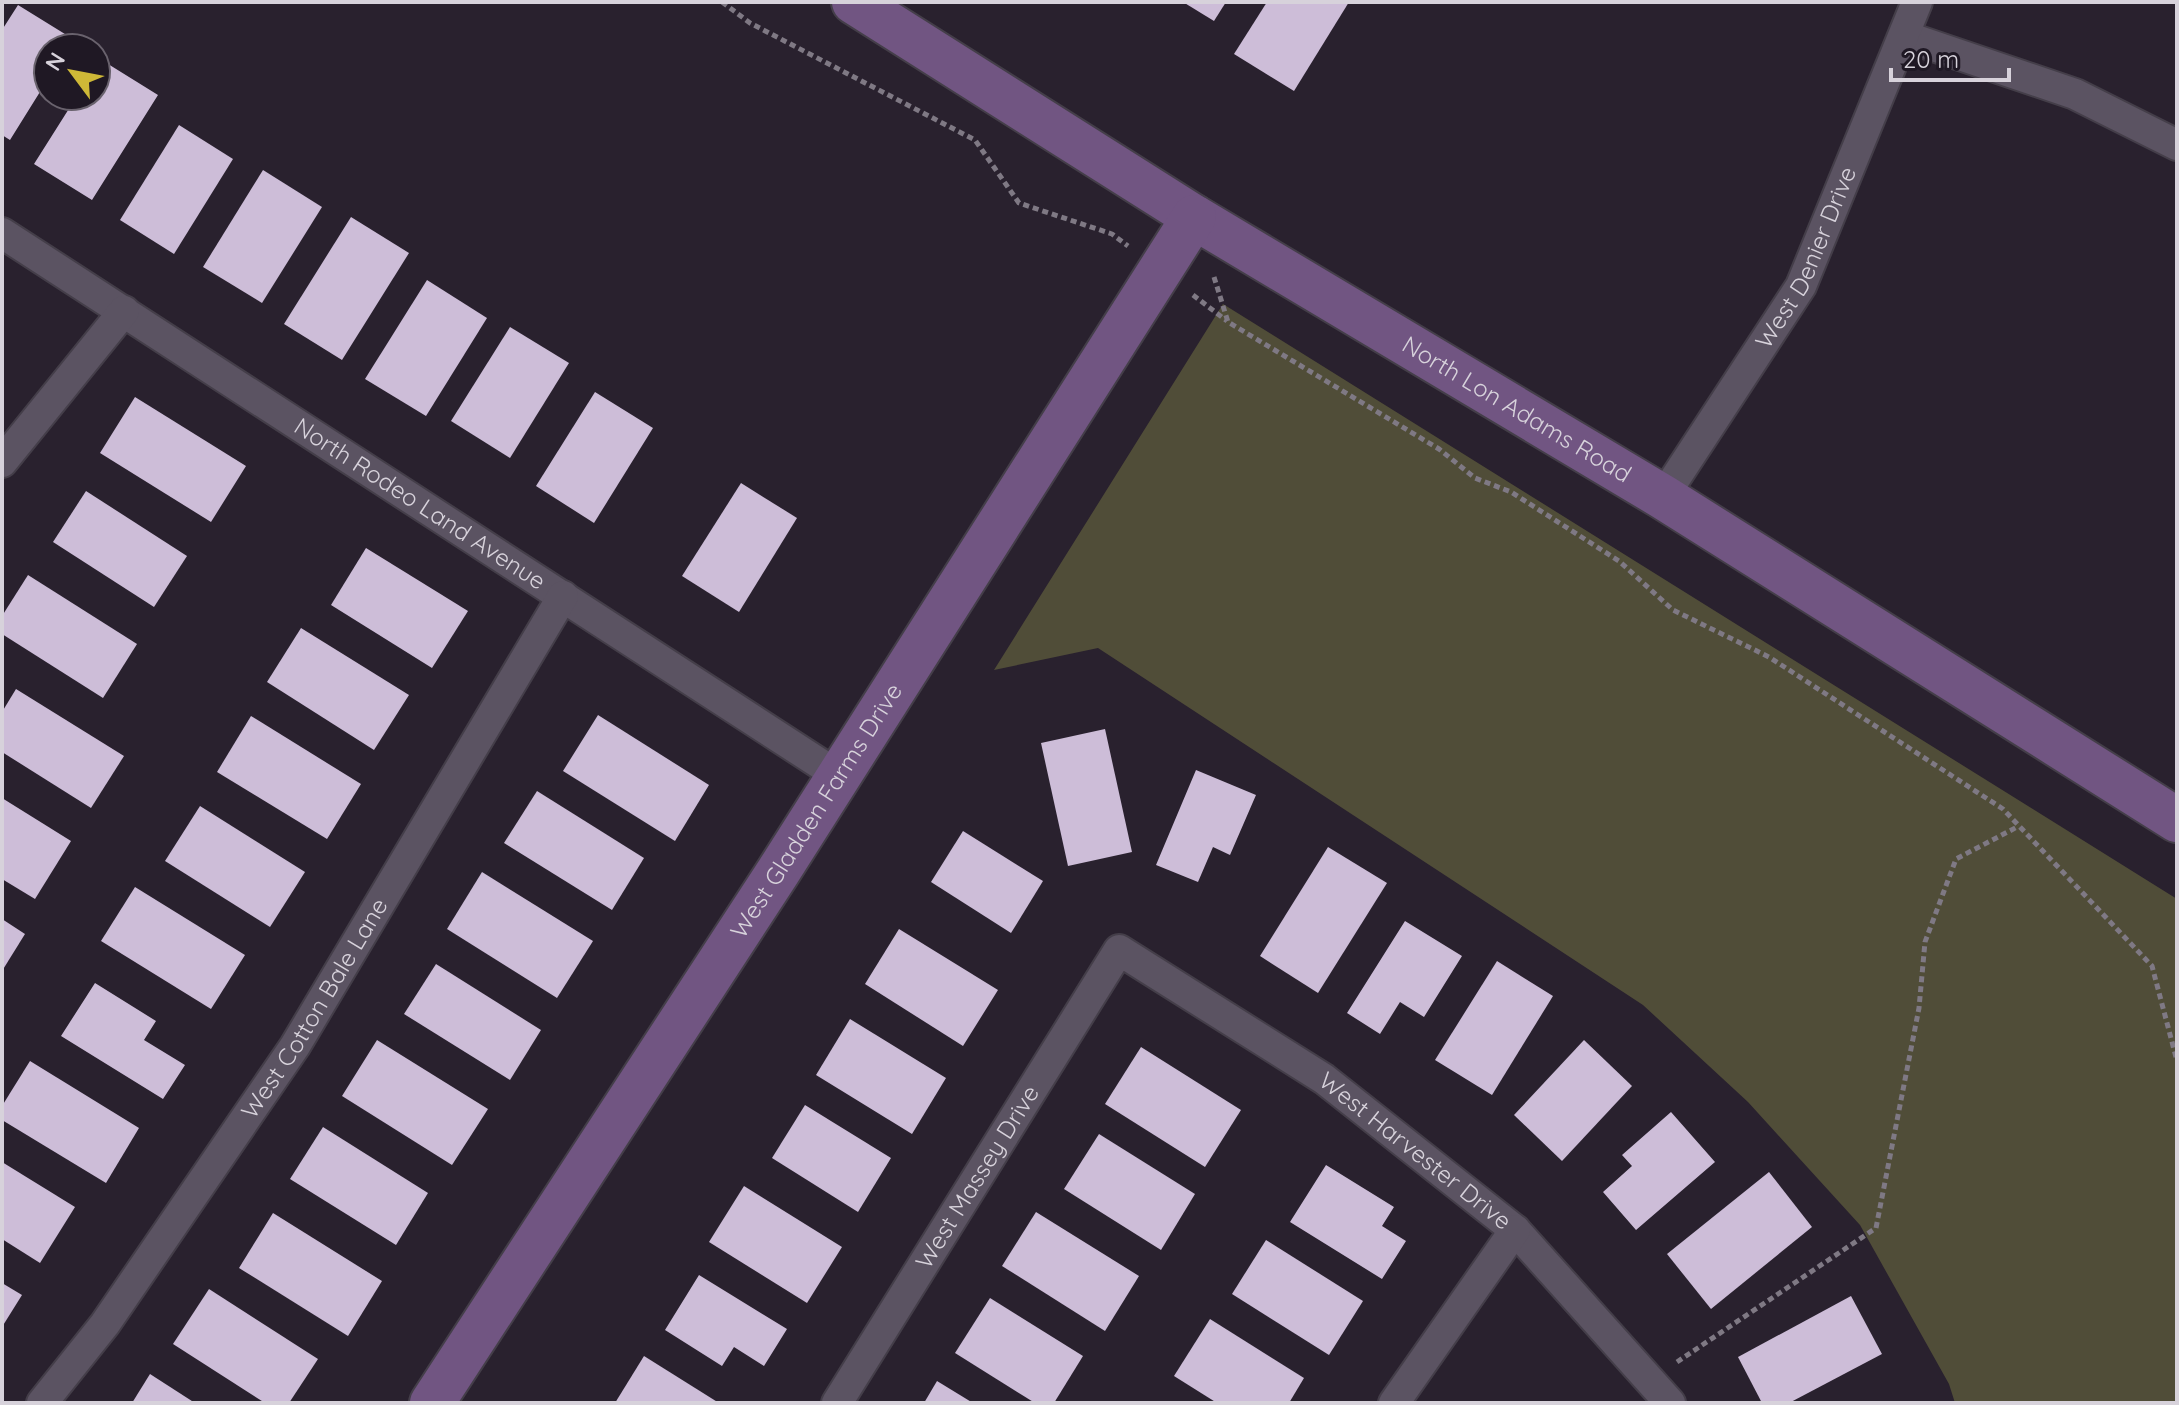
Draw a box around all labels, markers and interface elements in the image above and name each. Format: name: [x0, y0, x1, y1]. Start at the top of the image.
north arrow: [32, 32, 112, 112]
scale bar: [1891, 32, 2009, 82]
text: 20 m: [1903, 44, 1959, 74]
text: N: [39, 47, 71, 76]
street label: West Denier Drive: [1748, 162, 1862, 354]
street label: North Lon Adams Road: [1397, 329, 1637, 489]
street label: North Rodeo Land Avenue: [289, 411, 552, 596]
street label: West Gladden Farms Drive: [723, 677, 908, 943]
street label: West Cotton Bale Lane: [234, 892, 394, 1124]
street label: West Harvester Drive: [1313, 1065, 1518, 1236]
street label: West Massey Drive: [908, 1079, 1045, 1274]

